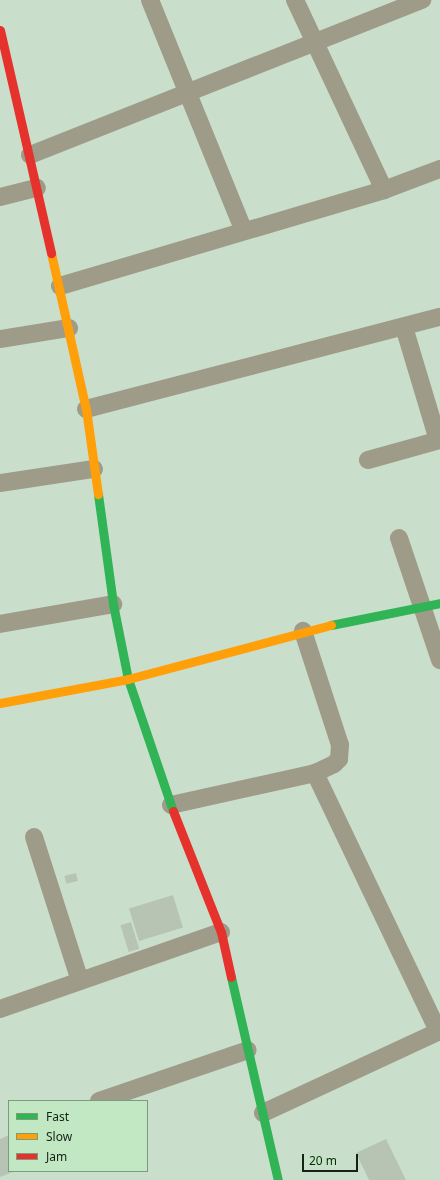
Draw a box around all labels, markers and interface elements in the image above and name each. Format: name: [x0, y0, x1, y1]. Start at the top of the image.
legend: [8, 1100, 148, 1172]
text: Fast: [46, 1108, 69, 1125]
text: Slow: [46, 1128, 72, 1145]
scale bar: [304, 1146, 360, 1172]
text: Jam: [46, 1148, 67, 1165]
text: 20 m: [309, 1152, 337, 1169]

